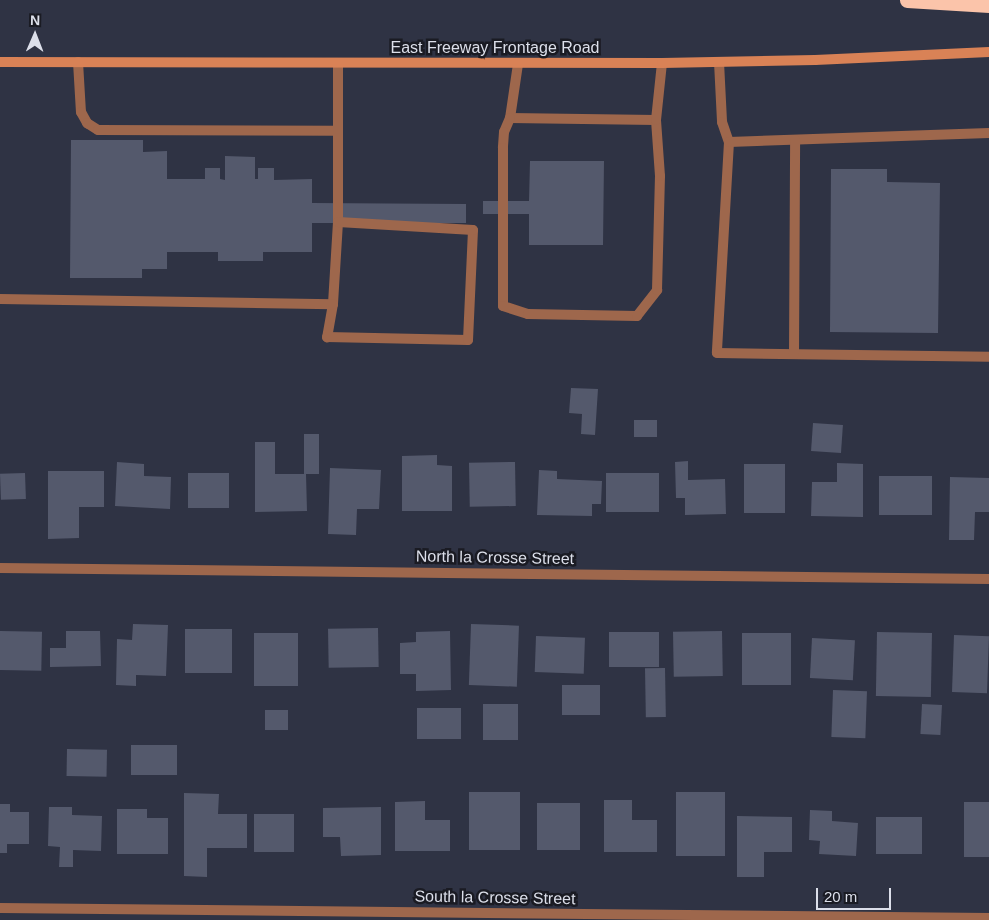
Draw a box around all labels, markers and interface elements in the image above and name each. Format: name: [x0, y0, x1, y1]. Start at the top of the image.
north arrow: [10, 10, 60, 60]
text: N: [30, 12, 40, 28]
street label: East Freeway Frontage Road: [391, 38, 599, 58]
street label: North la Crosse Street: [416, 547, 574, 569]
scale bar: [819, 878, 894, 910]
street label: South la Crosse Street: [414, 887, 576, 909]
text: 20 m: [824, 888, 857, 905]

